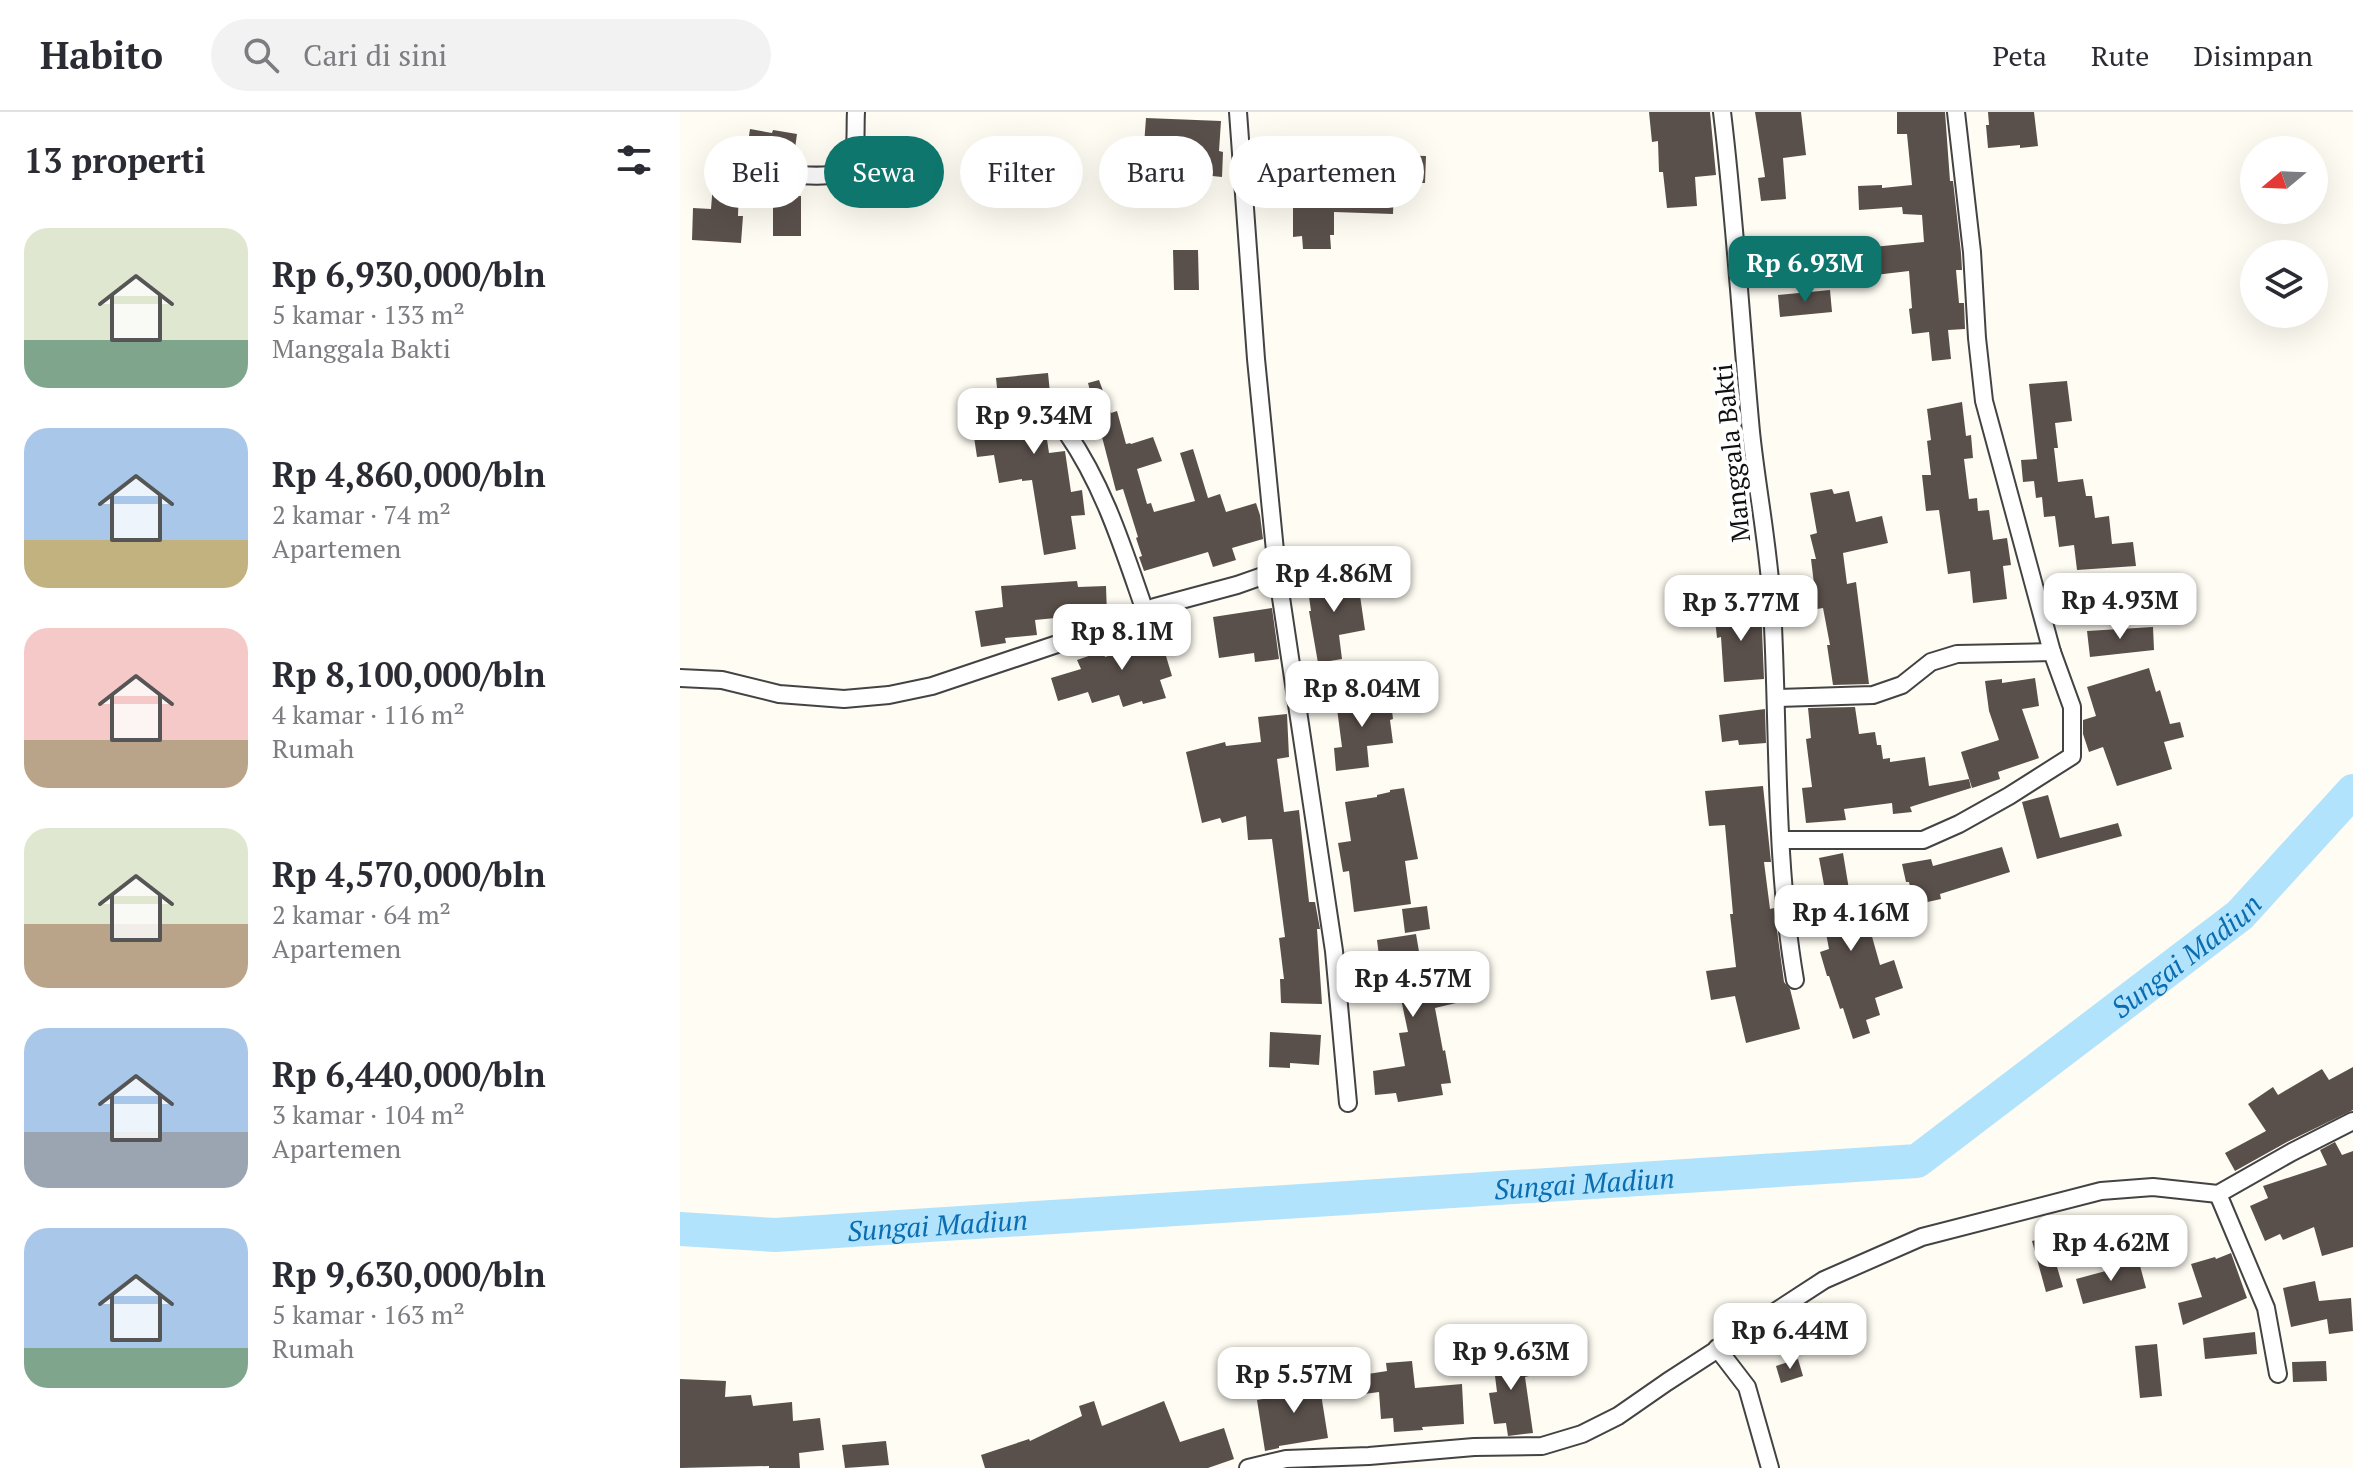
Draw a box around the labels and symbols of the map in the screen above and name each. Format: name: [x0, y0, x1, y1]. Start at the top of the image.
north arrow: [2240, 136, 2328, 224]
pin: Rp 6.93M: [1722, 236, 1888, 304]
street label: Manggala Bakti: [1705, 362, 1757, 544]
pin: Rp 9.34M: [951, 388, 1117, 456]
pin: Rp 4.86M: [1251, 546, 1417, 614]
pin: Rp 4.93M: [2037, 573, 2203, 641]
pin: Rp 3.77M: [1658, 575, 1824, 643]
pin: Rp 8.1M: [1048, 604, 1196, 672]
pin: Rp 8.04M: [1279, 661, 1445, 729]
pin: Rp 4.16M: [1768, 885, 1934, 953]
water label: Sungai Madiun: [2103, 886, 2269, 1026]
pin: Rp 4.57M: [1330, 951, 1496, 1019]
water label: Sungai Madiun: [1493, 1158, 1676, 1207]
water label: Sungai Madiun: [846, 1200, 1029, 1249]
pin: Rp 4.62M: [2028, 1215, 2194, 1283]
pin: Rp 6.44M: [1707, 1303, 1873, 1371]
pin: Rp 9.63M: [1428, 1324, 1594, 1392]
pin: Rp 5.57M: [1211, 1347, 1377, 1415]

